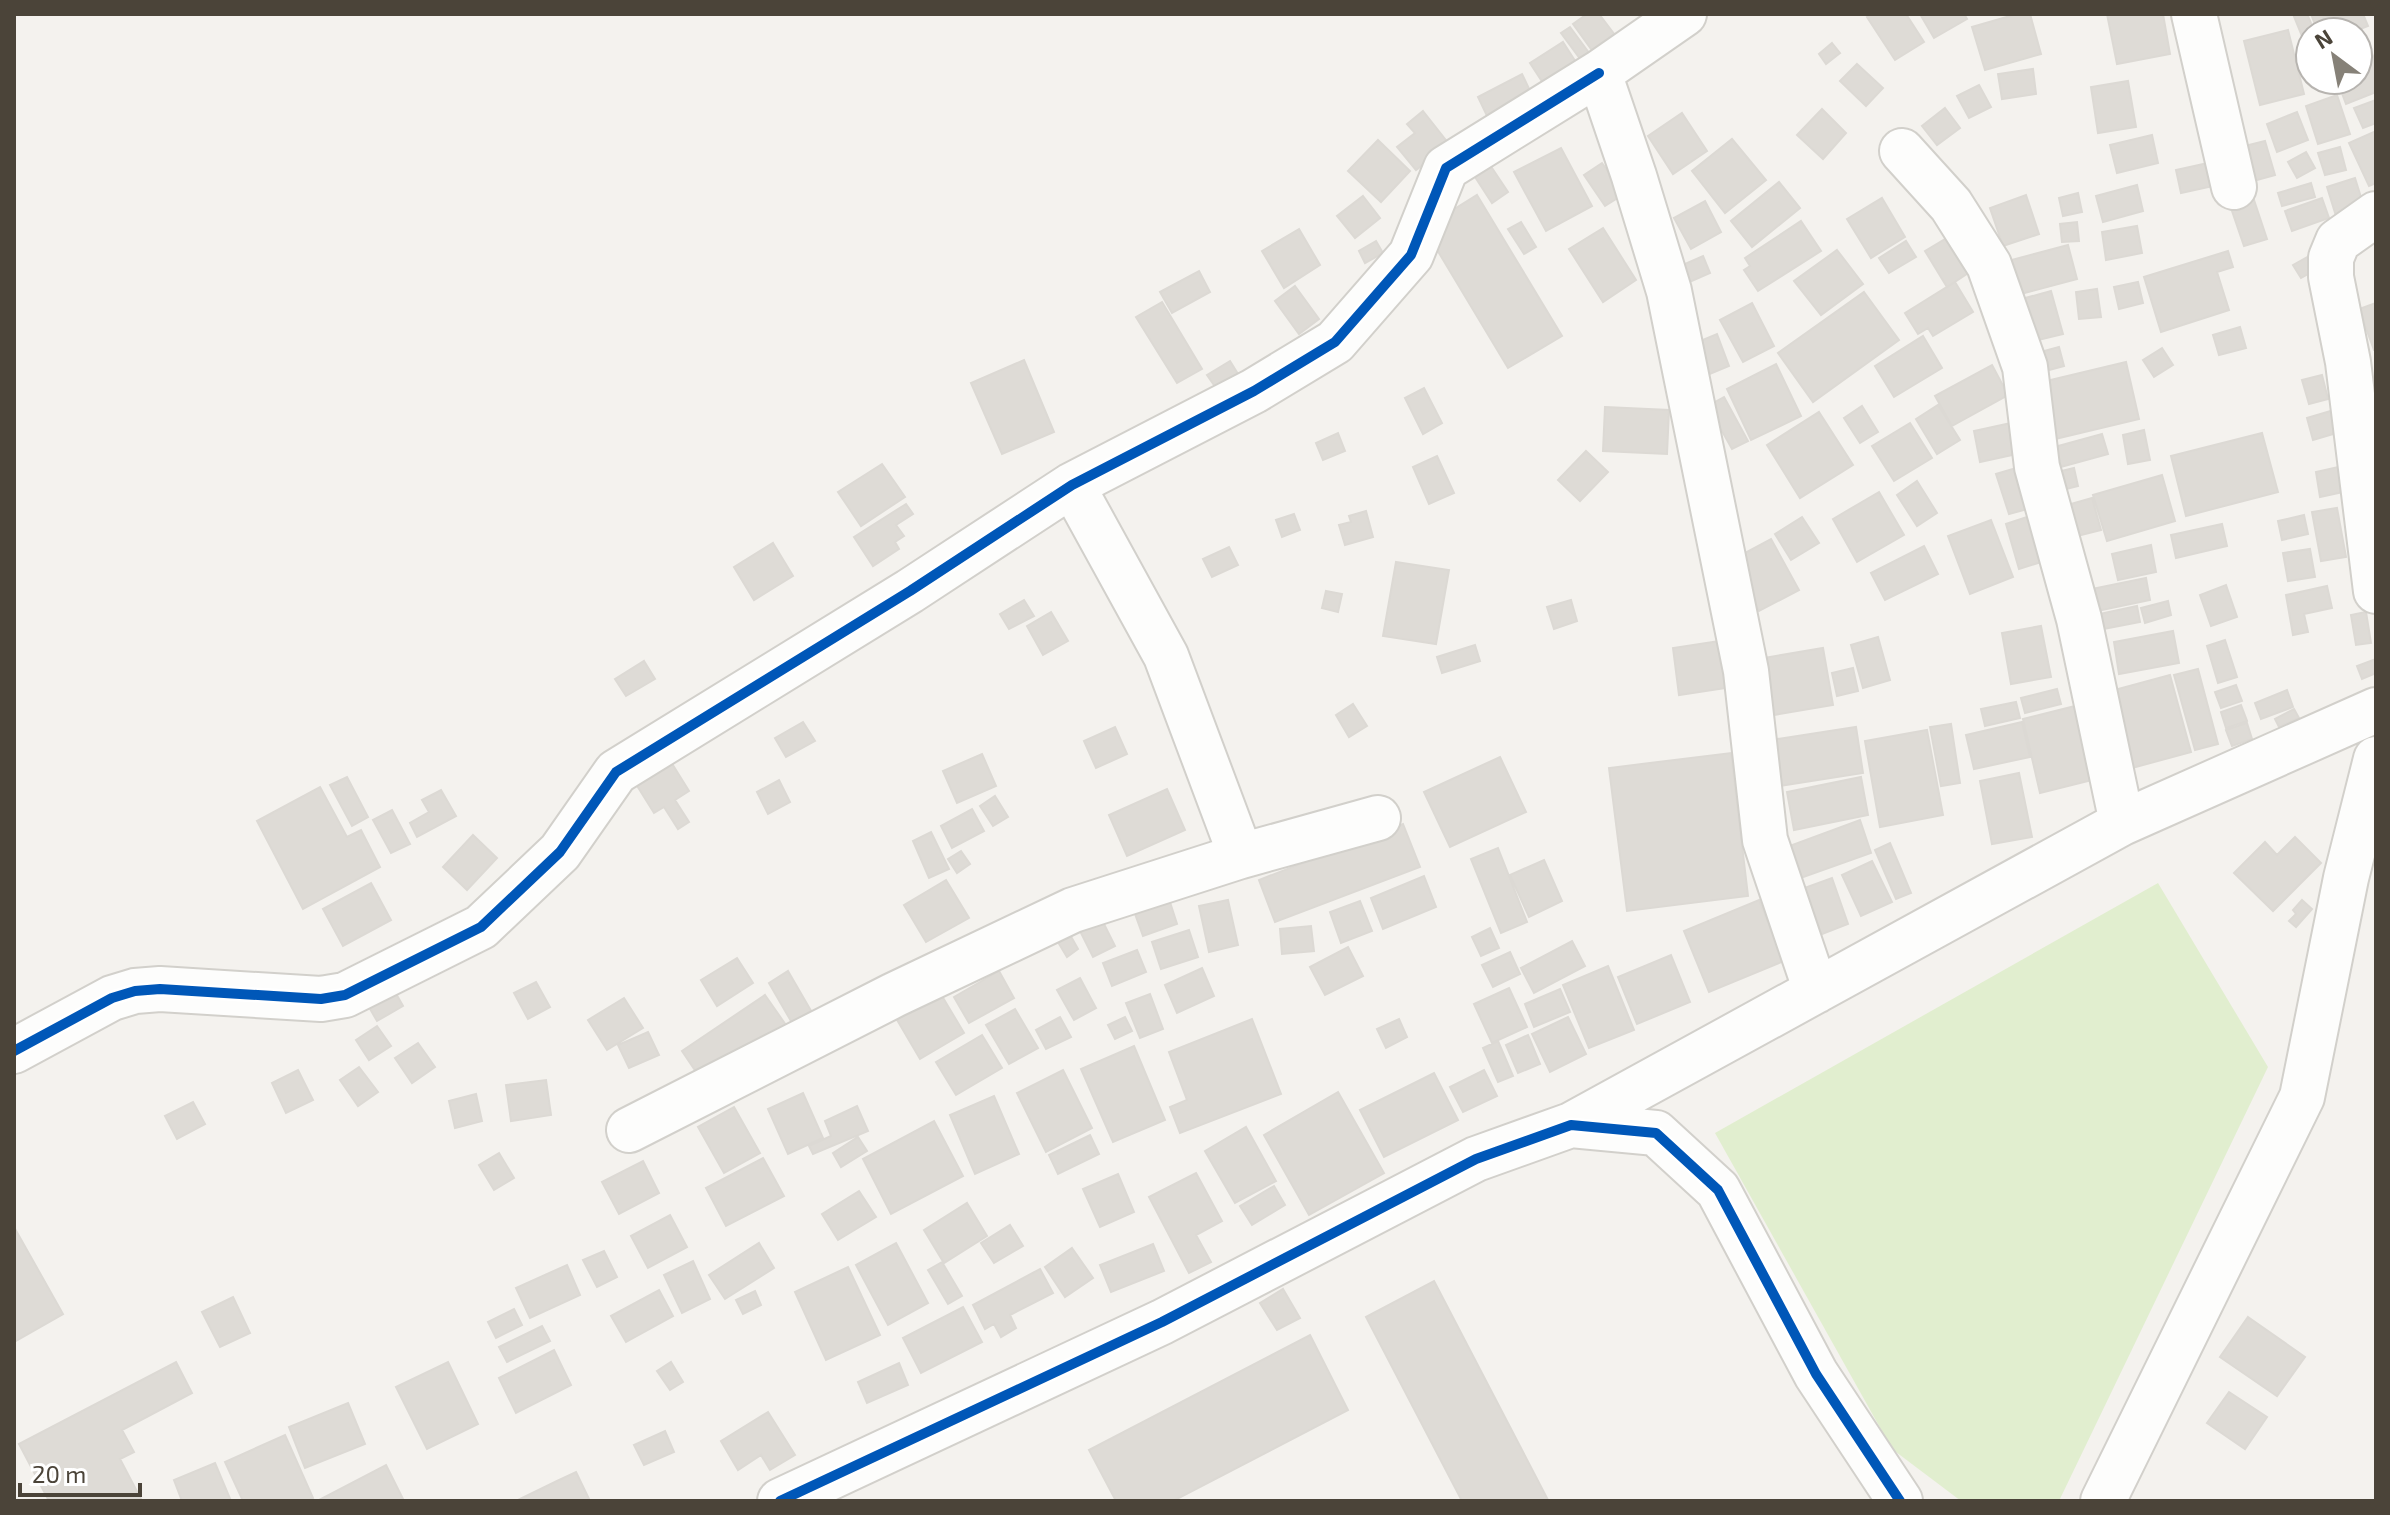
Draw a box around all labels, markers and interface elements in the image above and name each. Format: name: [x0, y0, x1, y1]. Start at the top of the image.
north arrow: [2294, 16, 2374, 96]
text: N: [2309, 23, 2336, 53]
scale bar: [20, 1447, 140, 1497]
text: 20 m: [32, 1459, 86, 1488]

